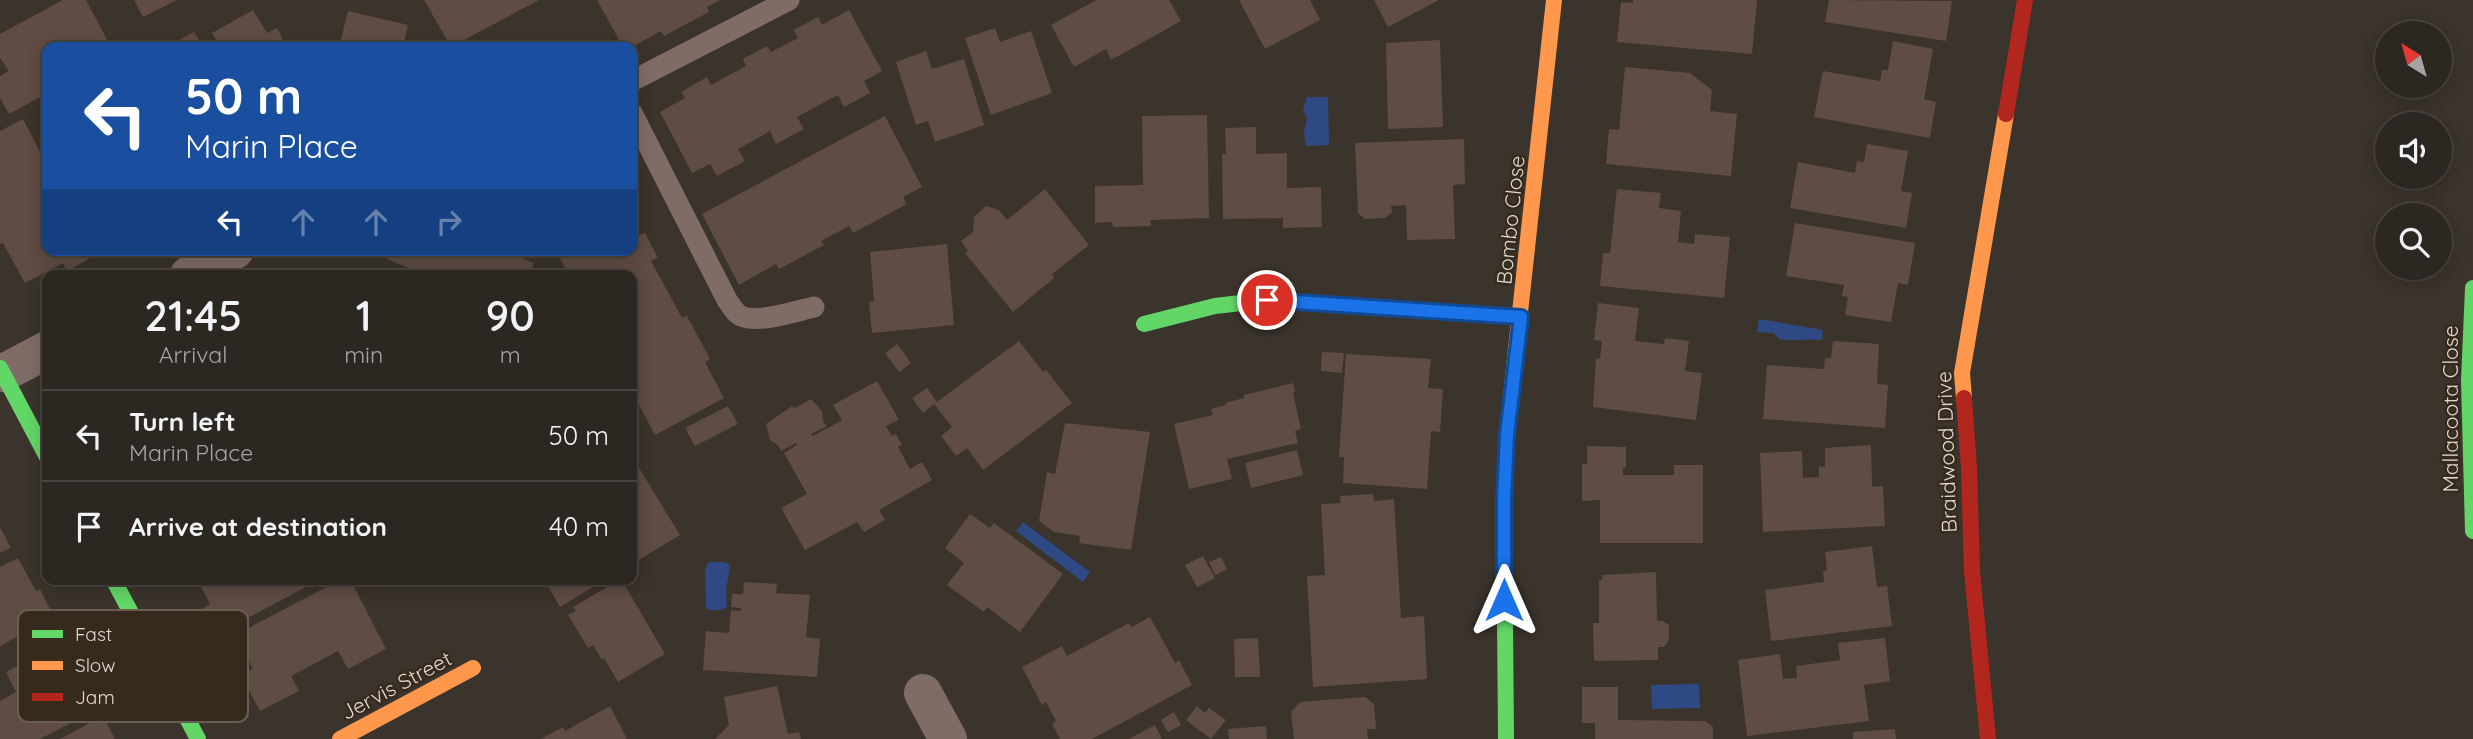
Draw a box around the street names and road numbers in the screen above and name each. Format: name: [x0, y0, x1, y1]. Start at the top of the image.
street label: Bombo Close: [1490, 154, 1530, 286]
street label: Mallacoota Close: [2437, 325, 2463, 493]
street label: Braidwood Drive: [1930, 371, 1962, 533]
street label: Jervis Street: [336, 645, 456, 725]

